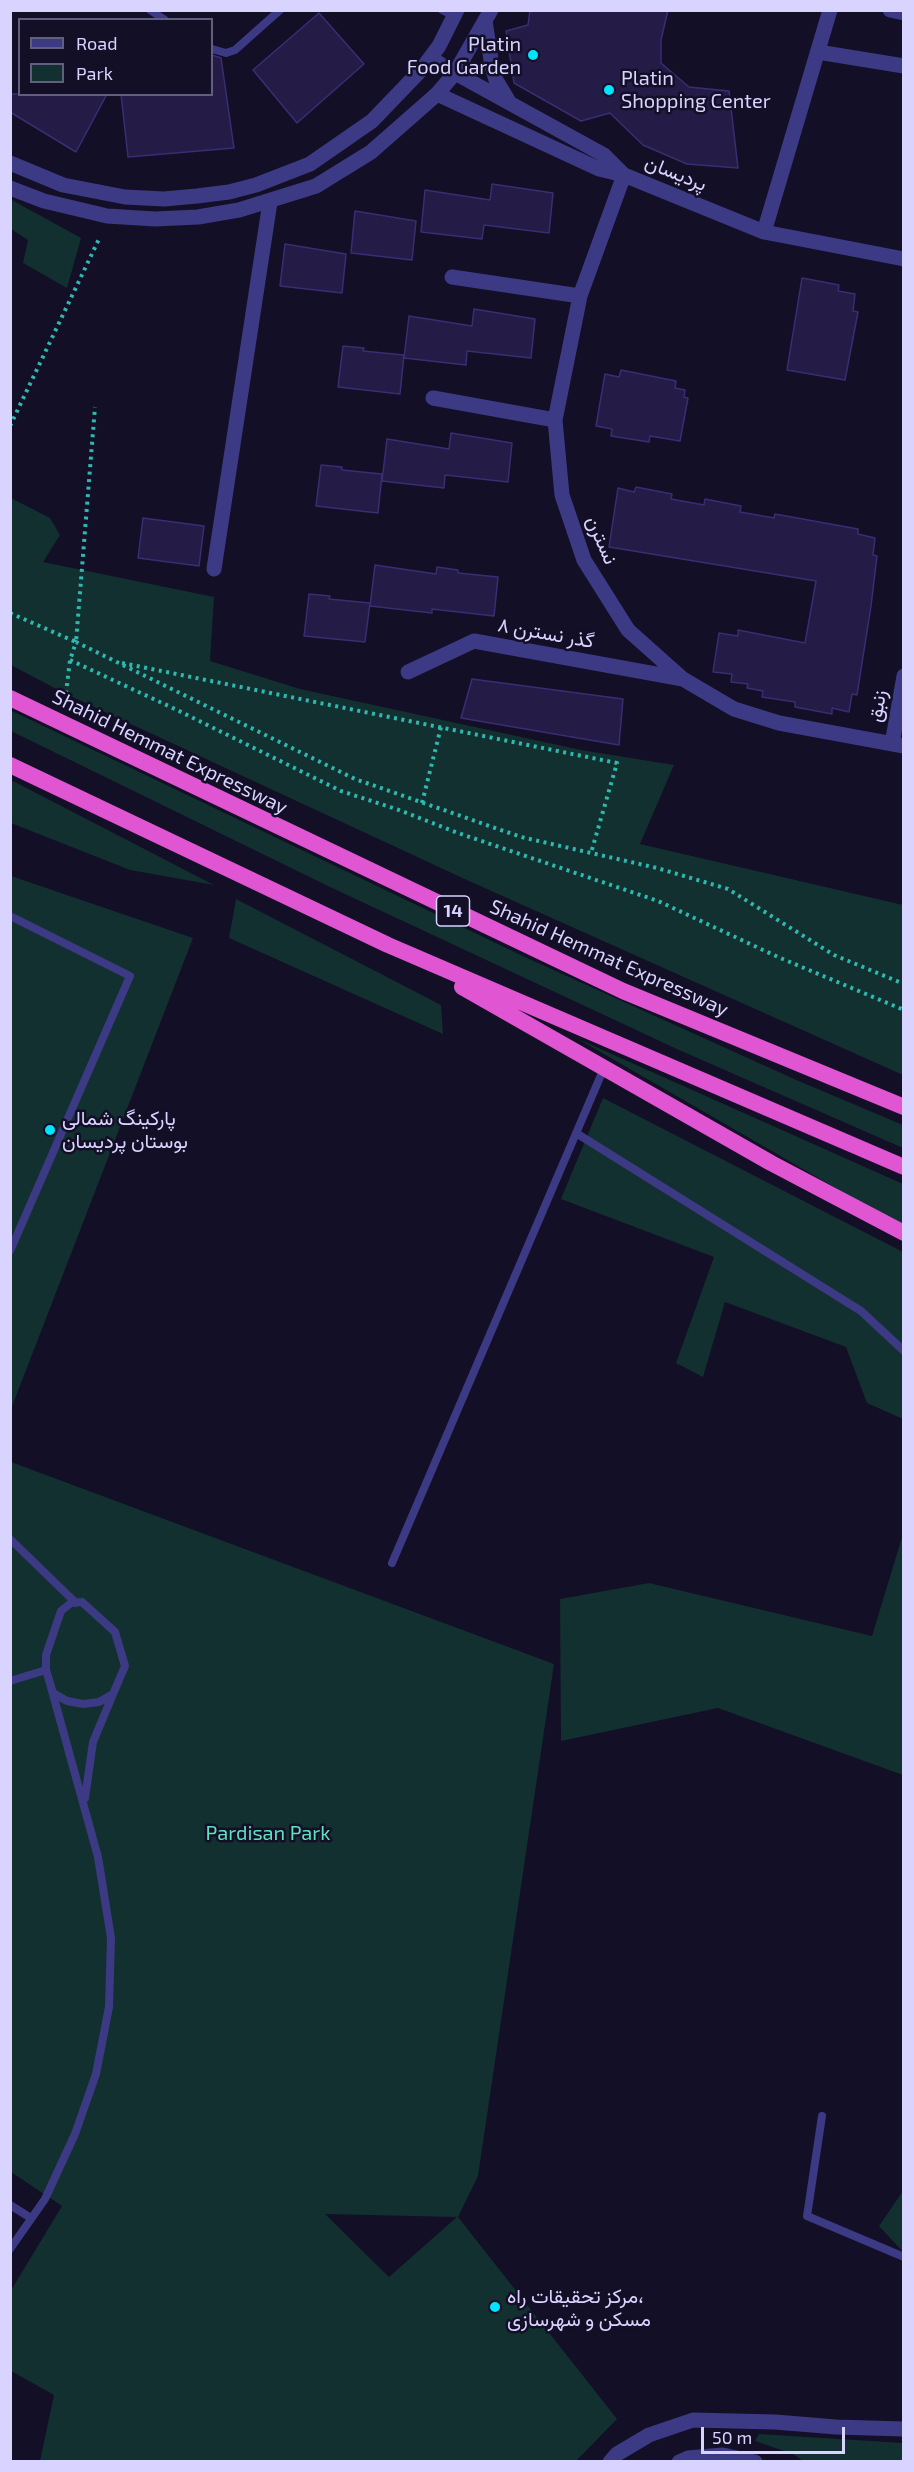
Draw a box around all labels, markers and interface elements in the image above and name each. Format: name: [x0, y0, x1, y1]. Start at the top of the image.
legend: [18, 18, 213, 96]
text: Road: [76, 32, 117, 54]
place label: Platin Food Garden: [407, 32, 521, 79]
marker: Platin Food Garden: [526, 48, 540, 62]
text: Park: [76, 62, 113, 84]
place label: Platin Shopping Center: [621, 66, 771, 113]
marker: Platin Shopping Center: [602, 83, 616, 97]
street label: پردیسان: [642, 150, 710, 196]
street label: نسترن: [581, 512, 623, 568]
street label: گذر نسترن ۸: [496, 613, 596, 653]
street label: Shahid Hemmat Expressway: [48, 685, 292, 819]
street label: زنبق: [862, 688, 892, 724]
street label: Shahid Hemmat Expressway: [486, 894, 732, 1022]
road number: 14: [436, 896, 470, 926]
place label: پارکینگ شمالی بوستان پردیسان: [62, 1106, 188, 1153]
marker: پارکینگ شمالی بوستان پردیسان: [43, 1123, 57, 1137]
park label: Pardisan Park: [205, 1821, 331, 1845]
place label: مرکز تحقیقات راه، مسکن و شهرسازی: [507, 2284, 651, 2331]
marker: مرکز تحقیقات راه، مسکن و شهرسازی: [488, 2300, 502, 2314]
scale bar: [704, 2415, 848, 2453]
text: 50 m: [712, 2426, 752, 2448]

